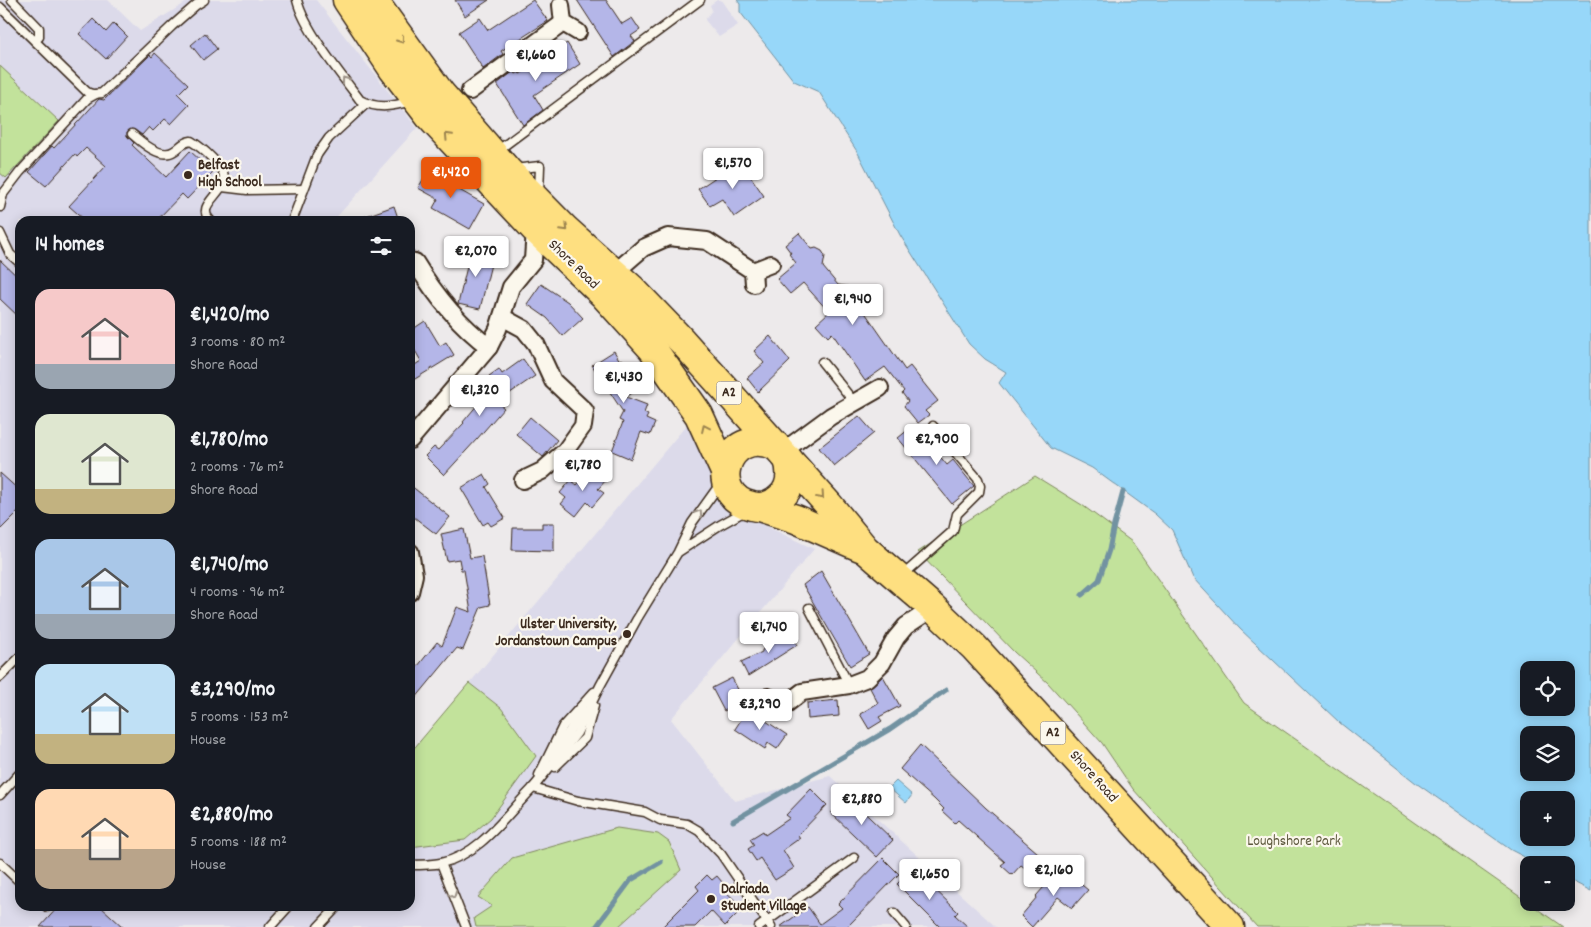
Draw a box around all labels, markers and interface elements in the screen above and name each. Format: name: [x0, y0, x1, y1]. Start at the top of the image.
one-way arrow: [395, 34, 404, 44]
pin: €1,660: [495, 39, 577, 82]
text: €1,660: [516, 44, 556, 67]
one-way arrow: [342, 76, 351, 86]
one-way arrow: [445, 133, 454, 142]
pin: €1,570: [692, 148, 774, 190]
text: €1,570: [714, 152, 752, 175]
place label: Belfast High School: [198, 155, 262, 194]
pin: €1,420: [410, 156, 492, 199]
text: €1,420: [432, 161, 470, 184]
marker: Belfast High School: [182, 169, 194, 181]
one-way arrow: [559, 222, 568, 231]
text: 14 homes: [35, 231, 105, 261]
icon: filters: [367, 232, 395, 260]
street label: Shore Road: [542, 235, 604, 295]
pin: €2,070: [435, 236, 517, 278]
text: €2,070: [455, 240, 497, 263]
pin: €1,940: [812, 284, 894, 326]
text: €1,940: [834, 288, 872, 311]
text: €1,420/mo: [190, 301, 269, 331]
icon: home: [75, 309, 135, 369]
text: 3 rooms · 80 m²: [190, 331, 285, 354]
text: Shore Road: [190, 354, 258, 377]
pin: €1,430: [583, 362, 665, 404]
text: €1,430: [605, 366, 643, 389]
pin: €1,320: [439, 374, 521, 417]
text: €1,320: [461, 379, 499, 402]
road number: A2: [716, 382, 742, 404]
one-way arrow: [700, 424, 711, 433]
pin: €2,900: [896, 424, 978, 466]
text: €1,780/mo: [190, 426, 268, 456]
text: €2,900: [915, 428, 959, 451]
icon: home: [75, 434, 135, 494]
pin: €1,780: [542, 450, 624, 492]
text: €1,780: [565, 454, 601, 477]
text: 2 rooms · 76 m²: [190, 456, 284, 479]
text: Shore Road: [190, 479, 258, 502]
one-way arrow: [815, 490, 824, 499]
one-way arrow: [692, 509, 702, 518]
text: €1,740/mo: [190, 551, 268, 581]
icon: home: [75, 559, 135, 619]
text: 4 rooms · 96 m²: [190, 581, 285, 604]
text: Shore Road: [190, 604, 258, 627]
pin: €1,740: [728, 612, 810, 654]
place label: Ulster University, Jordanstown Campus: [495, 614, 617, 653]
text: €1,740: [751, 616, 787, 639]
marker: Ulster University, Jordanstown Campus: [621, 628, 633, 640]
map controls: [1520, 661, 1575, 911]
button: locate: [1520, 661, 1575, 716]
text: €3,290/mo: [190, 676, 275, 706]
icon: home: [75, 684, 135, 744]
pin: €3,290: [719, 688, 801, 731]
text: €3,290: [739, 693, 781, 716]
text: 5 rooms · 153 m²: [190, 706, 288, 729]
road number: A2: [1040, 721, 1066, 744]
button: layers: [1520, 726, 1575, 781]
text: House: [190, 729, 226, 752]
street label: Shore Road: [1063, 746, 1123, 808]
pin: €2,880: [821, 784, 903, 826]
text: €2,880: [842, 788, 882, 811]
button: +: [1520, 791, 1575, 846]
text: €2,880/mo: [190, 801, 273, 831]
icon: home: [75, 809, 135, 869]
text: 5 rooms · 188 m²: [190, 831, 287, 854]
park label: Loughshore Park: [1247, 831, 1341, 853]
text: House: [190, 854, 226, 877]
pin: €2,160: [1013, 854, 1095, 897]
button: −: [1520, 856, 1575, 911]
pin: €1,650: [889, 858, 971, 901]
text: €2,160: [1034, 859, 1074, 882]
text: €1,650: [910, 863, 950, 886]
place label: Dalriada Student Village: [721, 879, 807, 918]
one-way arrow: [447, 890, 458, 899]
marker: Dalriada Student Village: [705, 893, 717, 905]

